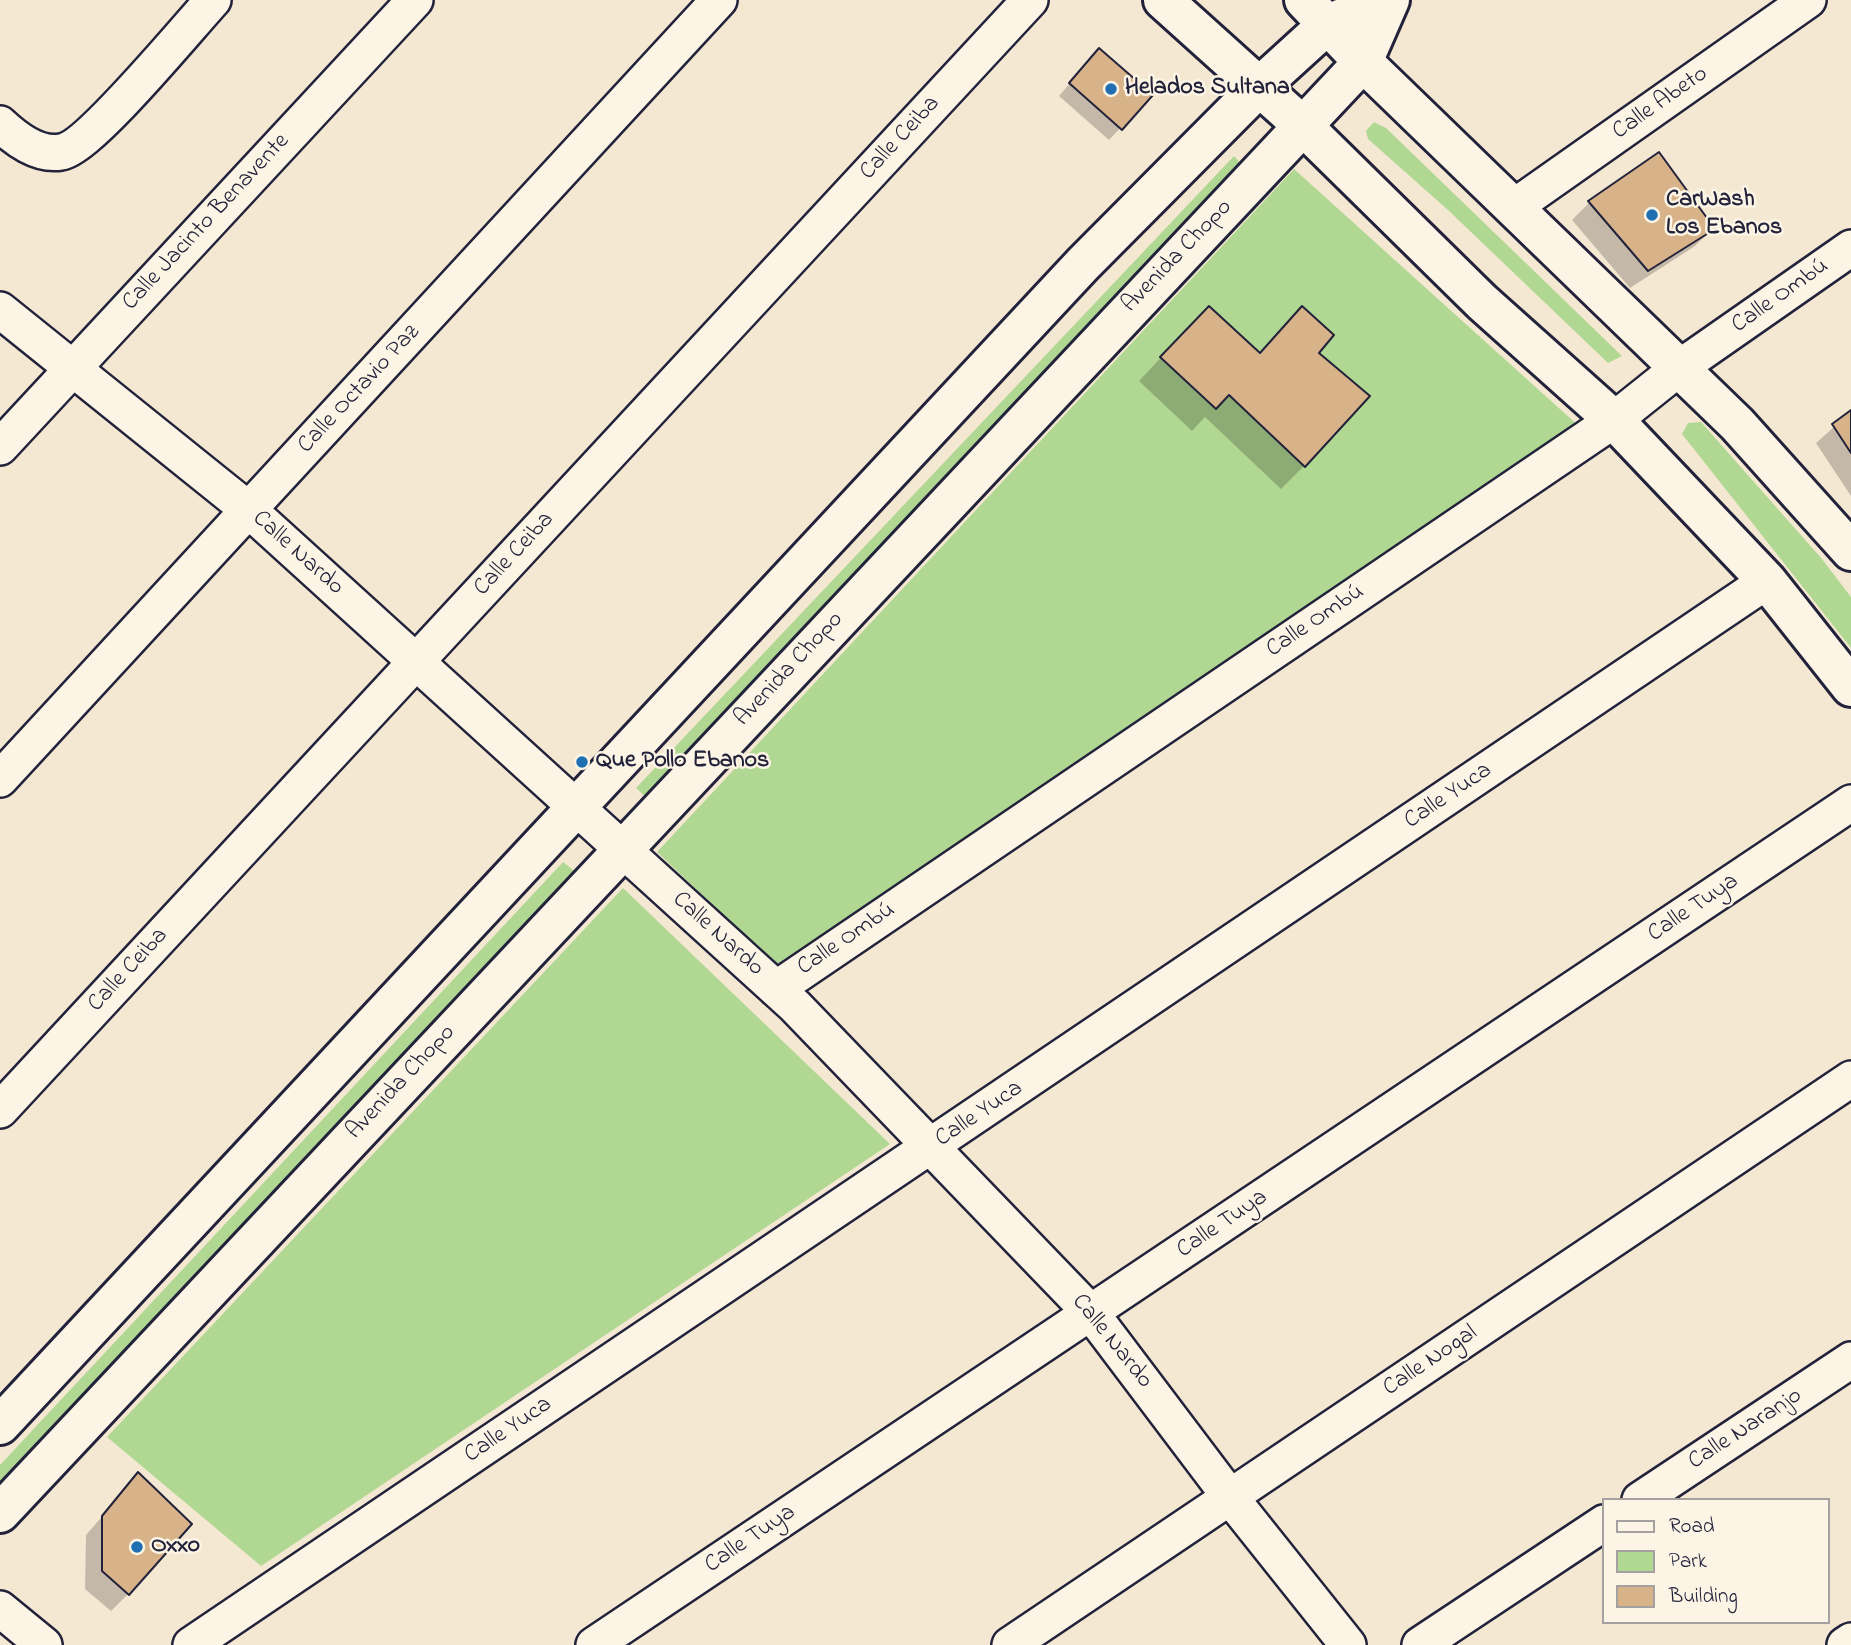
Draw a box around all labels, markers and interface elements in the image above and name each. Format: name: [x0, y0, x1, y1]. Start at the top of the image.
street label: Calle Abeto: [1608, 61, 1714, 147]
place label: Helados Sultana: [1125, 75, 1290, 103]
marker: Helados Sultana: [1103, 81, 1119, 97]
street label: Calle Ceiba: [855, 91, 947, 187]
street label: Calle Jacinto Benavente: [117, 128, 297, 318]
place label: CarWash Los Ebanos: [1666, 187, 1782, 243]
street label: Avenida Chopo: [1117, 194, 1239, 320]
marker: CarWash Los Ebanos: [1644, 207, 1660, 223]
street label: Calle Ombú: [1727, 253, 1835, 341]
street label: Calle Octavio Paz: [293, 320, 427, 460]
street label: Calle Nardo: [245, 505, 349, 603]
street label: Calle Ceiba: [469, 507, 561, 603]
street label: Calle Ombú: [1262, 579, 1370, 665]
street label: Avenida Chopo: [729, 607, 851, 733]
place label: Que Pollo Ebanos: [596, 748, 769, 776]
marker: Que Pollo Ebanos: [574, 754, 590, 770]
street label: Calle Yuca: [1400, 757, 1498, 837]
street label: Calle Tuya: [1643, 868, 1745, 950]
street label: Calle Nardo: [665, 886, 769, 984]
street label: Calle Ombú: [793, 897, 901, 983]
street label: Calle Ceiba: [83, 923, 175, 1019]
street label: Avenida Chopo: [341, 1020, 463, 1146]
street label: Calle Yuca: [931, 1075, 1029, 1155]
street label: Calle Tuya: [1172, 1184, 1274, 1266]
street label: Calle Nardo: [1064, 1289, 1158, 1395]
street label: Calle Nogal: [1378, 1320, 1484, 1404]
street label: Calle Naranjo: [1684, 1383, 1808, 1477]
street label: Calle Yuca: [460, 1391, 558, 1471]
legend: [1602, 1498, 1830, 1624]
street label: Calle Tuya: [700, 1499, 802, 1581]
text: Road: [1669, 1512, 1715, 1542]
place label: Oxxo: [151, 1533, 200, 1561]
marker: Oxxo: [129, 1539, 145, 1555]
text: Park: [1669, 1547, 1707, 1577]
text: Building: [1669, 1582, 1738, 1612]

